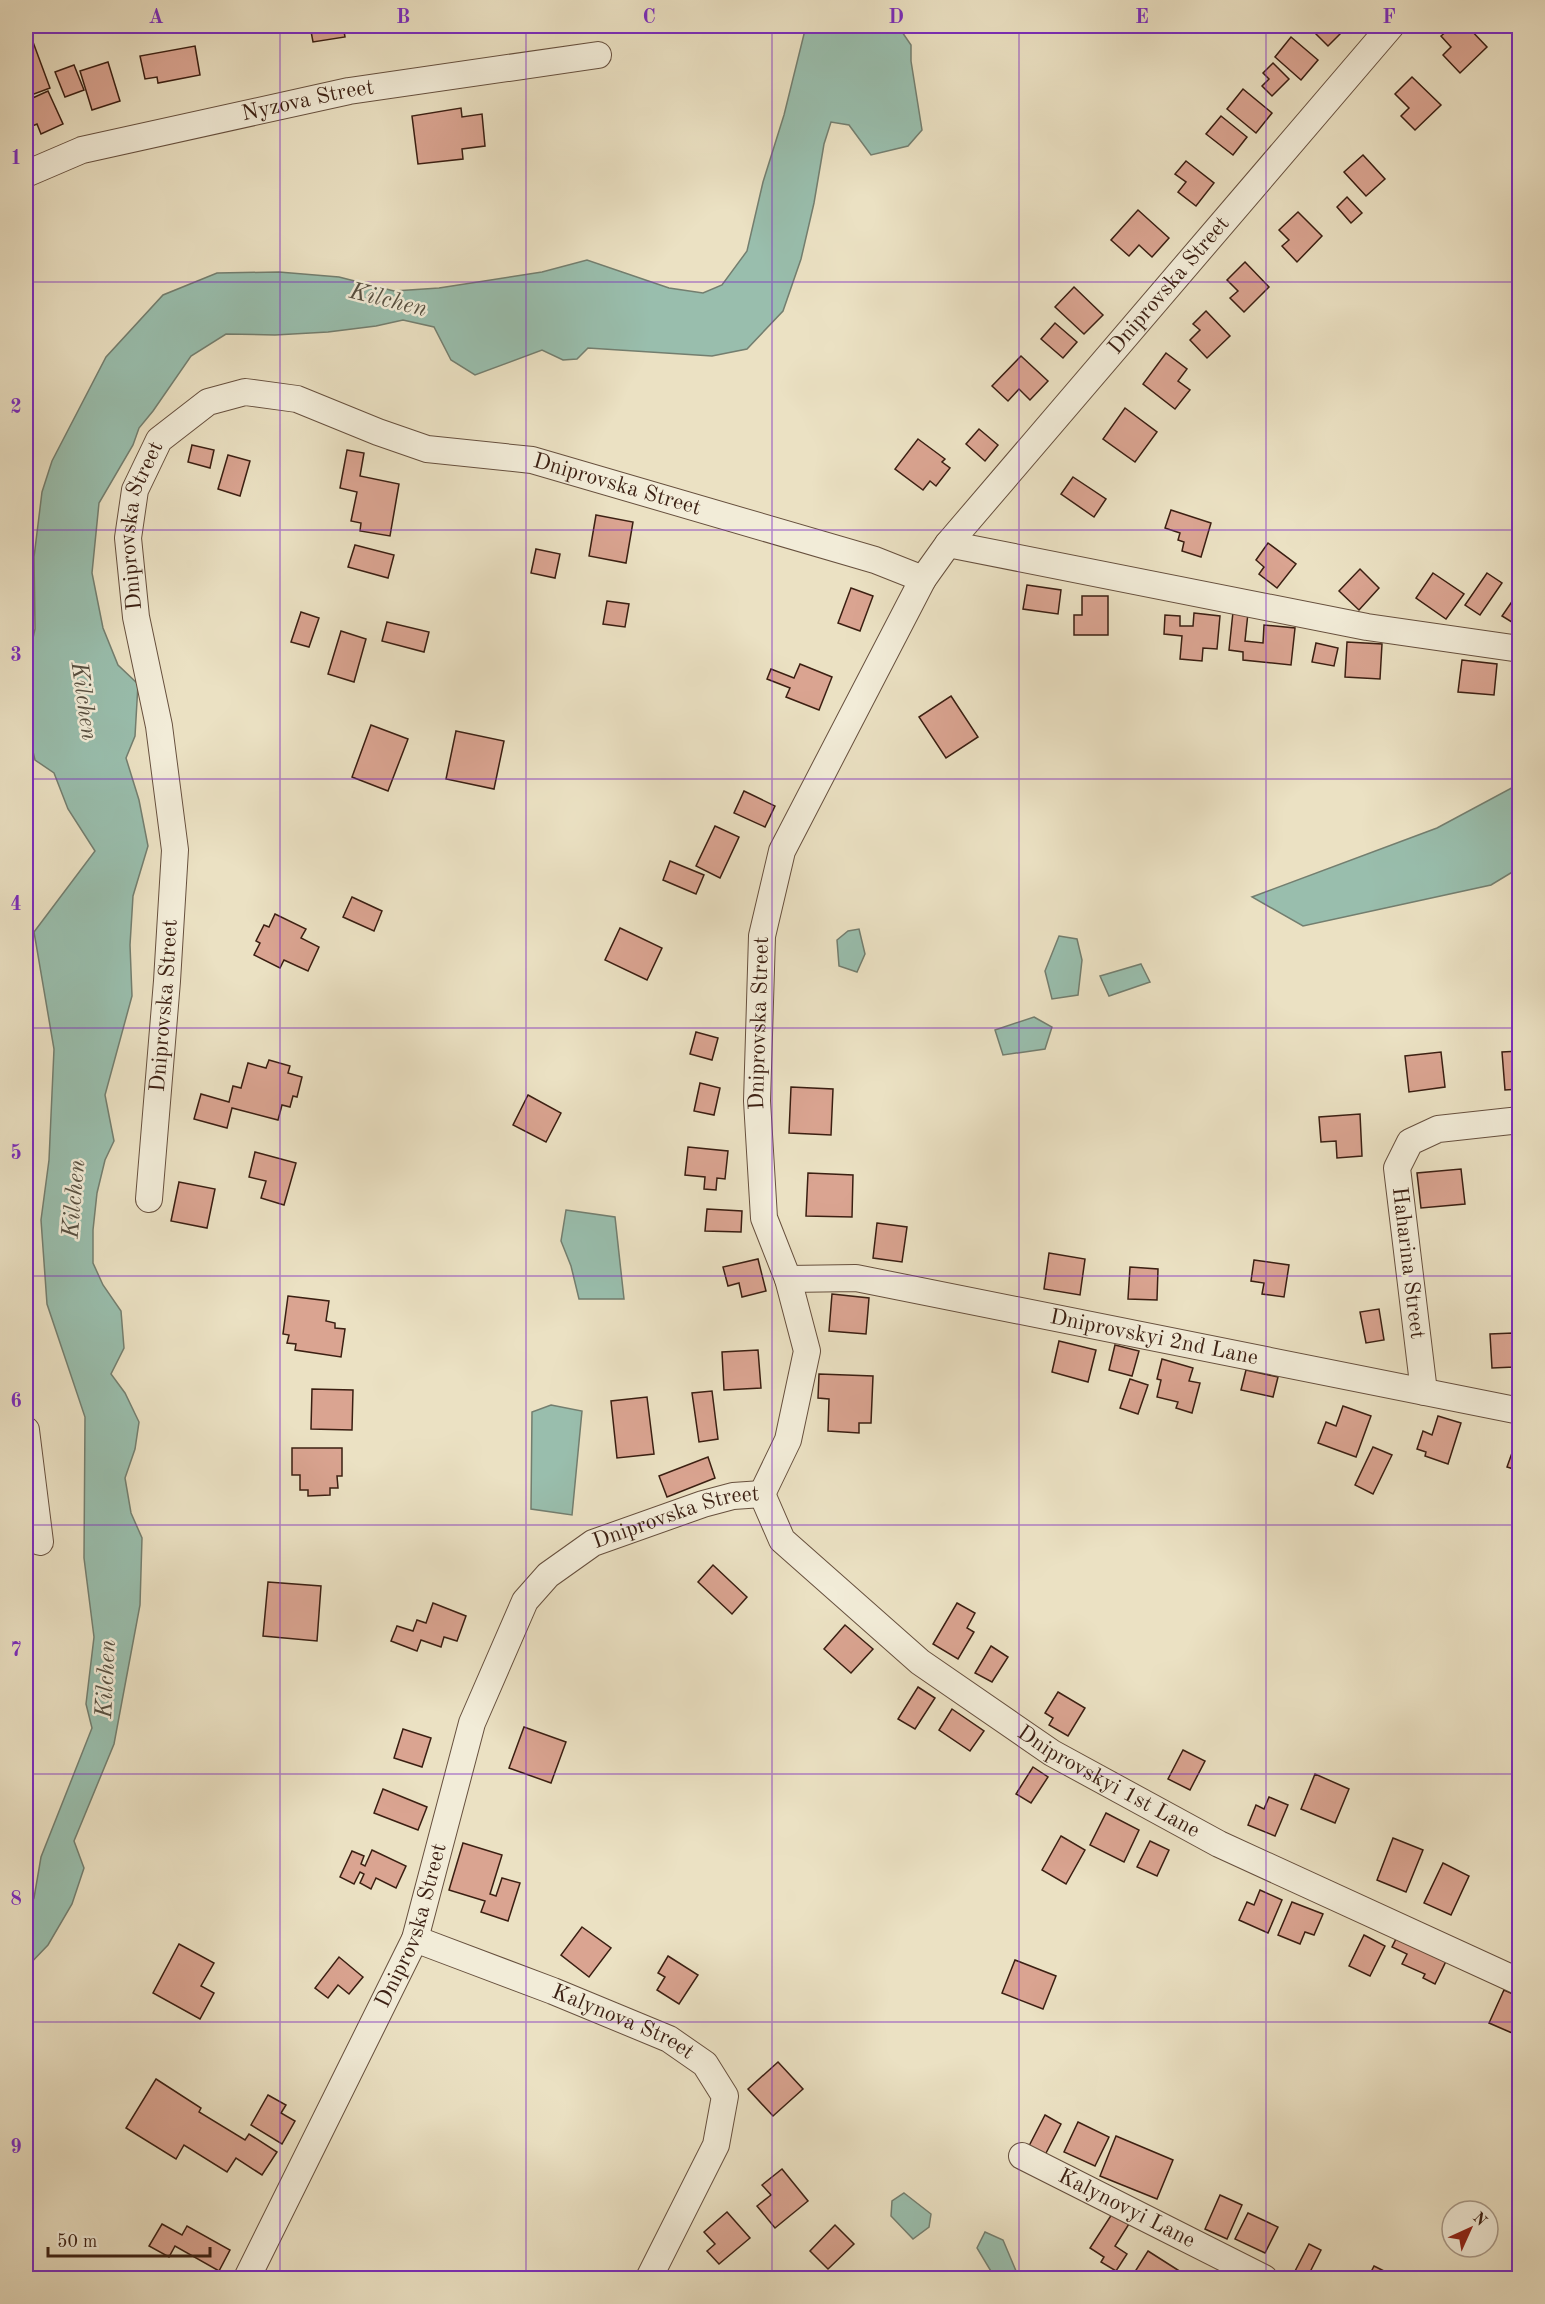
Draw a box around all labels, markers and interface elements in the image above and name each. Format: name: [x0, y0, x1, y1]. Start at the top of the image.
text: A: [148, 8, 164, 28]
text: B: [396, 8, 410, 28]
text: C: [642, 8, 656, 28]
text: D: [888, 8, 904, 28]
text: E: [1135, 8, 1149, 28]
text: F: [1382, 8, 1396, 28]
street label: Nyzova Street: [240, 77, 375, 125]
text: 1: [10, 149, 22, 169]
street label: Dniprovska Street: [1104, 212, 1234, 359]
water label: Kilchen: [346, 280, 430, 322]
text: 2: [10, 398, 22, 418]
street label: Dniprovska Street: [117, 438, 168, 611]
street label: Dniprovska Street: [531, 450, 703, 520]
text: 3: [10, 646, 22, 666]
water label: Kilchen: [65, 659, 100, 742]
text: 4: [10, 895, 22, 915]
street label: Dniprovska Street: [147, 918, 182, 1093]
street label: Dniprovska Street: [746, 936, 773, 1111]
text: 5: [10, 1143, 22, 1164]
water label: Kilchen: [60, 1158, 90, 1240]
street label: Haharina Street: [1388, 1186, 1428, 1340]
street label: Dniprovskyi 2nd Lane: [1048, 1306, 1260, 1369]
text: 6: [10, 1392, 22, 1412]
street label: Dniprovska Street: [590, 1483, 760, 1553]
water label: Kilchen: [93, 1639, 121, 1720]
text: 7: [10, 1641, 22, 1661]
street label: Dniprovskyi 1st Lane: [1013, 1721, 1203, 1842]
street label: Dniprovska Street: [372, 1841, 451, 2011]
text: 8: [10, 1890, 22, 1910]
street label: Kalynova Street: [549, 1981, 698, 2064]
text: 9: [10, 2138, 22, 2158]
street label: Kalynovyi Lane: [1054, 2165, 1198, 2252]
north arrow: [1440, 2199, 1500, 2259]
text: N: [1469, 2210, 1490, 2230]
scale bar: [48, 2220, 210, 2258]
text: 50 m: [57, 2233, 97, 2251]

